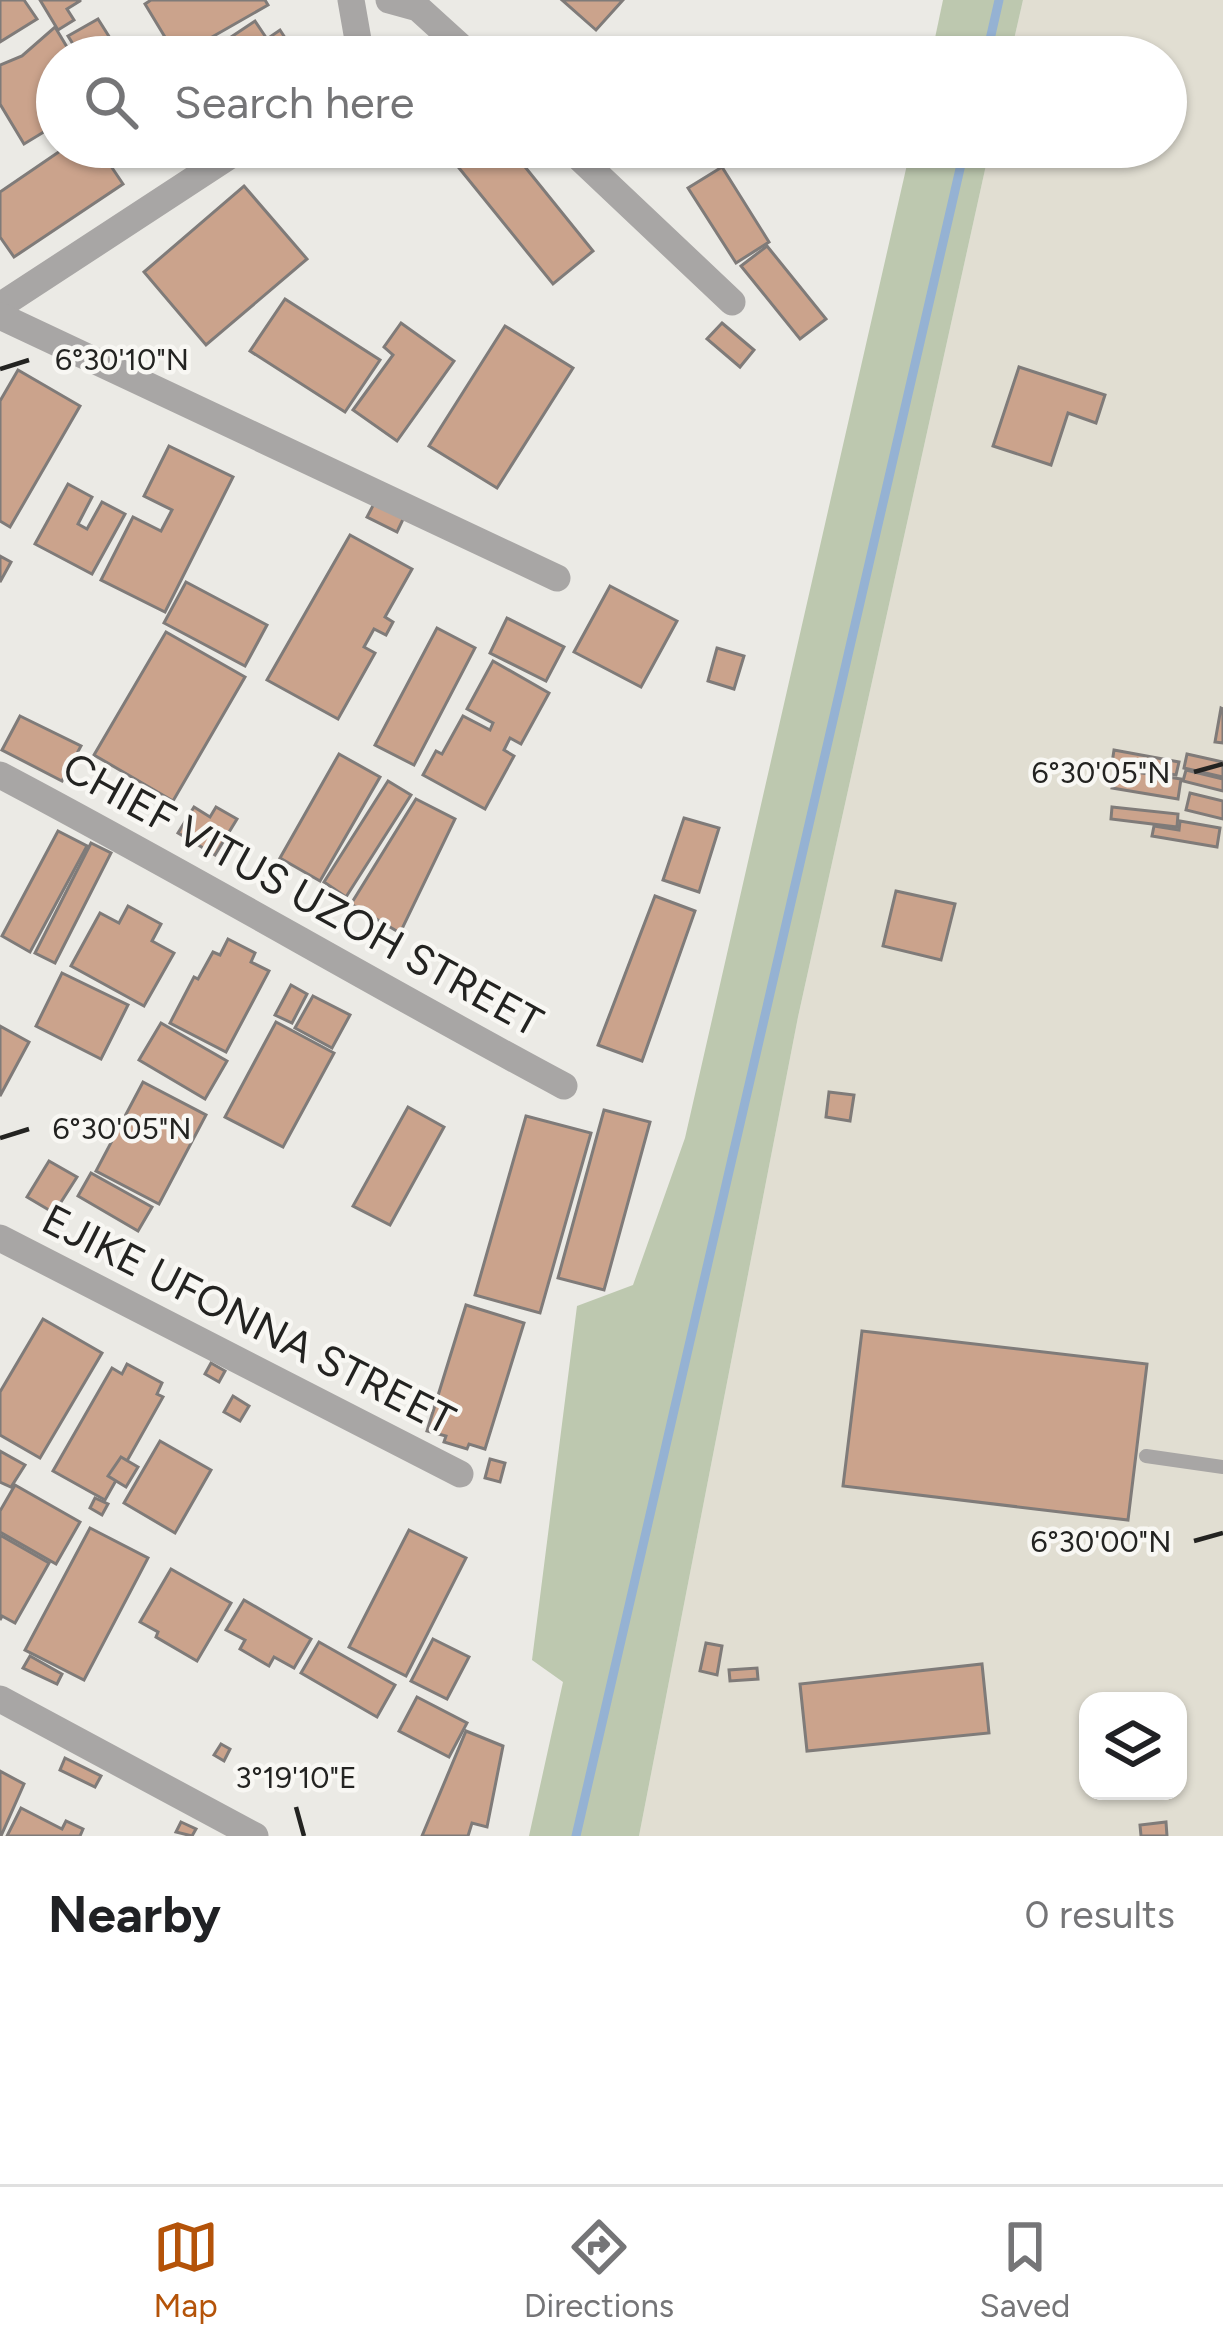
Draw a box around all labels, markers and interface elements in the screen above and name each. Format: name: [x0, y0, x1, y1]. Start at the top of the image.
search box: [36, 36, 1187, 168]
icon: search: [78, 69, 144, 135]
text: Search here: [174, 75, 414, 129]
text: 6°30'10"N: [55, 341, 189, 378]
street label: CHIEF VITUS UZOH STREET: [54, 741, 551, 1048]
text: 6°30'05"N: [1032, 754, 1170, 791]
text: 6°30'05"N: [53, 1110, 191, 1147]
street label: EJIKE UFONNA STREET: [34, 1193, 463, 1446]
text: 6°30'00"N: [1031, 1523, 1171, 1560]
map controls: [1079, 1692, 1187, 1800]
button: layers: [1079, 1692, 1187, 1800]
text: 3°19'10"E: [235, 1759, 357, 1796]
text: Nearby: [48, 1884, 221, 1945]
text: 0 results: [1024, 1891, 1175, 1938]
tab: Map: [153, 2214, 219, 2325]
tab: Directions: [524, 2214, 674, 2325]
tab: Saved: [979, 2214, 1070, 2325]

